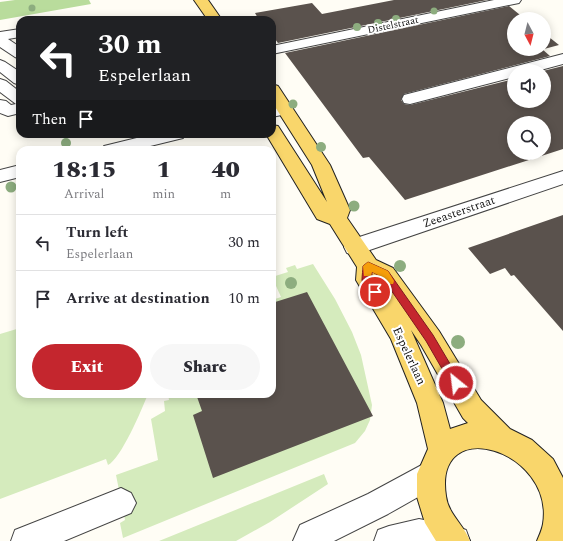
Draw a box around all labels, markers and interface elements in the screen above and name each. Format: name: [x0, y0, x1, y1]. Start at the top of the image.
street label: Distelstraat: [366, 12, 420, 38]
north arrow: [507, 12, 551, 56]
map controls: [507, 12, 551, 160]
text: 30 m: [98, 23, 162, 66]
icon: left: [32, 32, 84, 84]
text: Espelerlaan: [98, 62, 191, 89]
button: sound: [507, 64, 551, 108]
text: Then: [32, 108, 67, 131]
icon: arrive: [75, 108, 97, 130]
button: search: [507, 116, 551, 160]
text: 18:15: [52, 152, 116, 188]
text: 1: [157, 152, 171, 188]
text: 40: [211, 152, 240, 188]
text: Arrival: [64, 184, 104, 204]
text: min: [152, 184, 175, 204]
text: m: [220, 184, 231, 204]
street label: Zeeasterstraat: [420, 191, 498, 233]
text: Turn left: [66, 221, 128, 244]
text: 30 m: [228, 231, 260, 254]
icon: left: [32, 232, 54, 254]
text: Espelerlaan: [66, 244, 133, 264]
pin: [358, 275, 392, 309]
icon: arrive: [364, 281, 386, 303]
text: Arrive at destination: [66, 287, 210, 310]
text: 10 m: [228, 287, 260, 310]
icon: arrive: [32, 288, 54, 310]
street label: Espelerlaan: [387, 324, 431, 388]
button: Exit: [32, 344, 142, 390]
button: Share: [150, 344, 260, 390]
position arrow: [435, 362, 477, 404]

